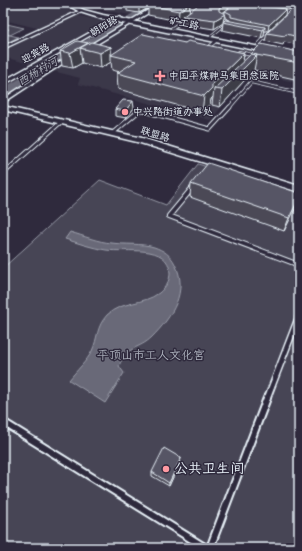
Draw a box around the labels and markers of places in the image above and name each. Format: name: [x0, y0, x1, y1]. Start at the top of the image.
marker: 中国平煤神马集团总医院: [154, 70, 166, 82]
place label: 中国平煤神马集团总医院: [169, 70, 279, 83]
place label: 中兴路街道办事处: [133, 106, 213, 119]
marker: 中兴路街道办事处: [120, 107, 130, 117]
place label: 公共卫生间: [174, 460, 244, 478]
marker: 公共卫生间: [161, 464, 171, 474]

